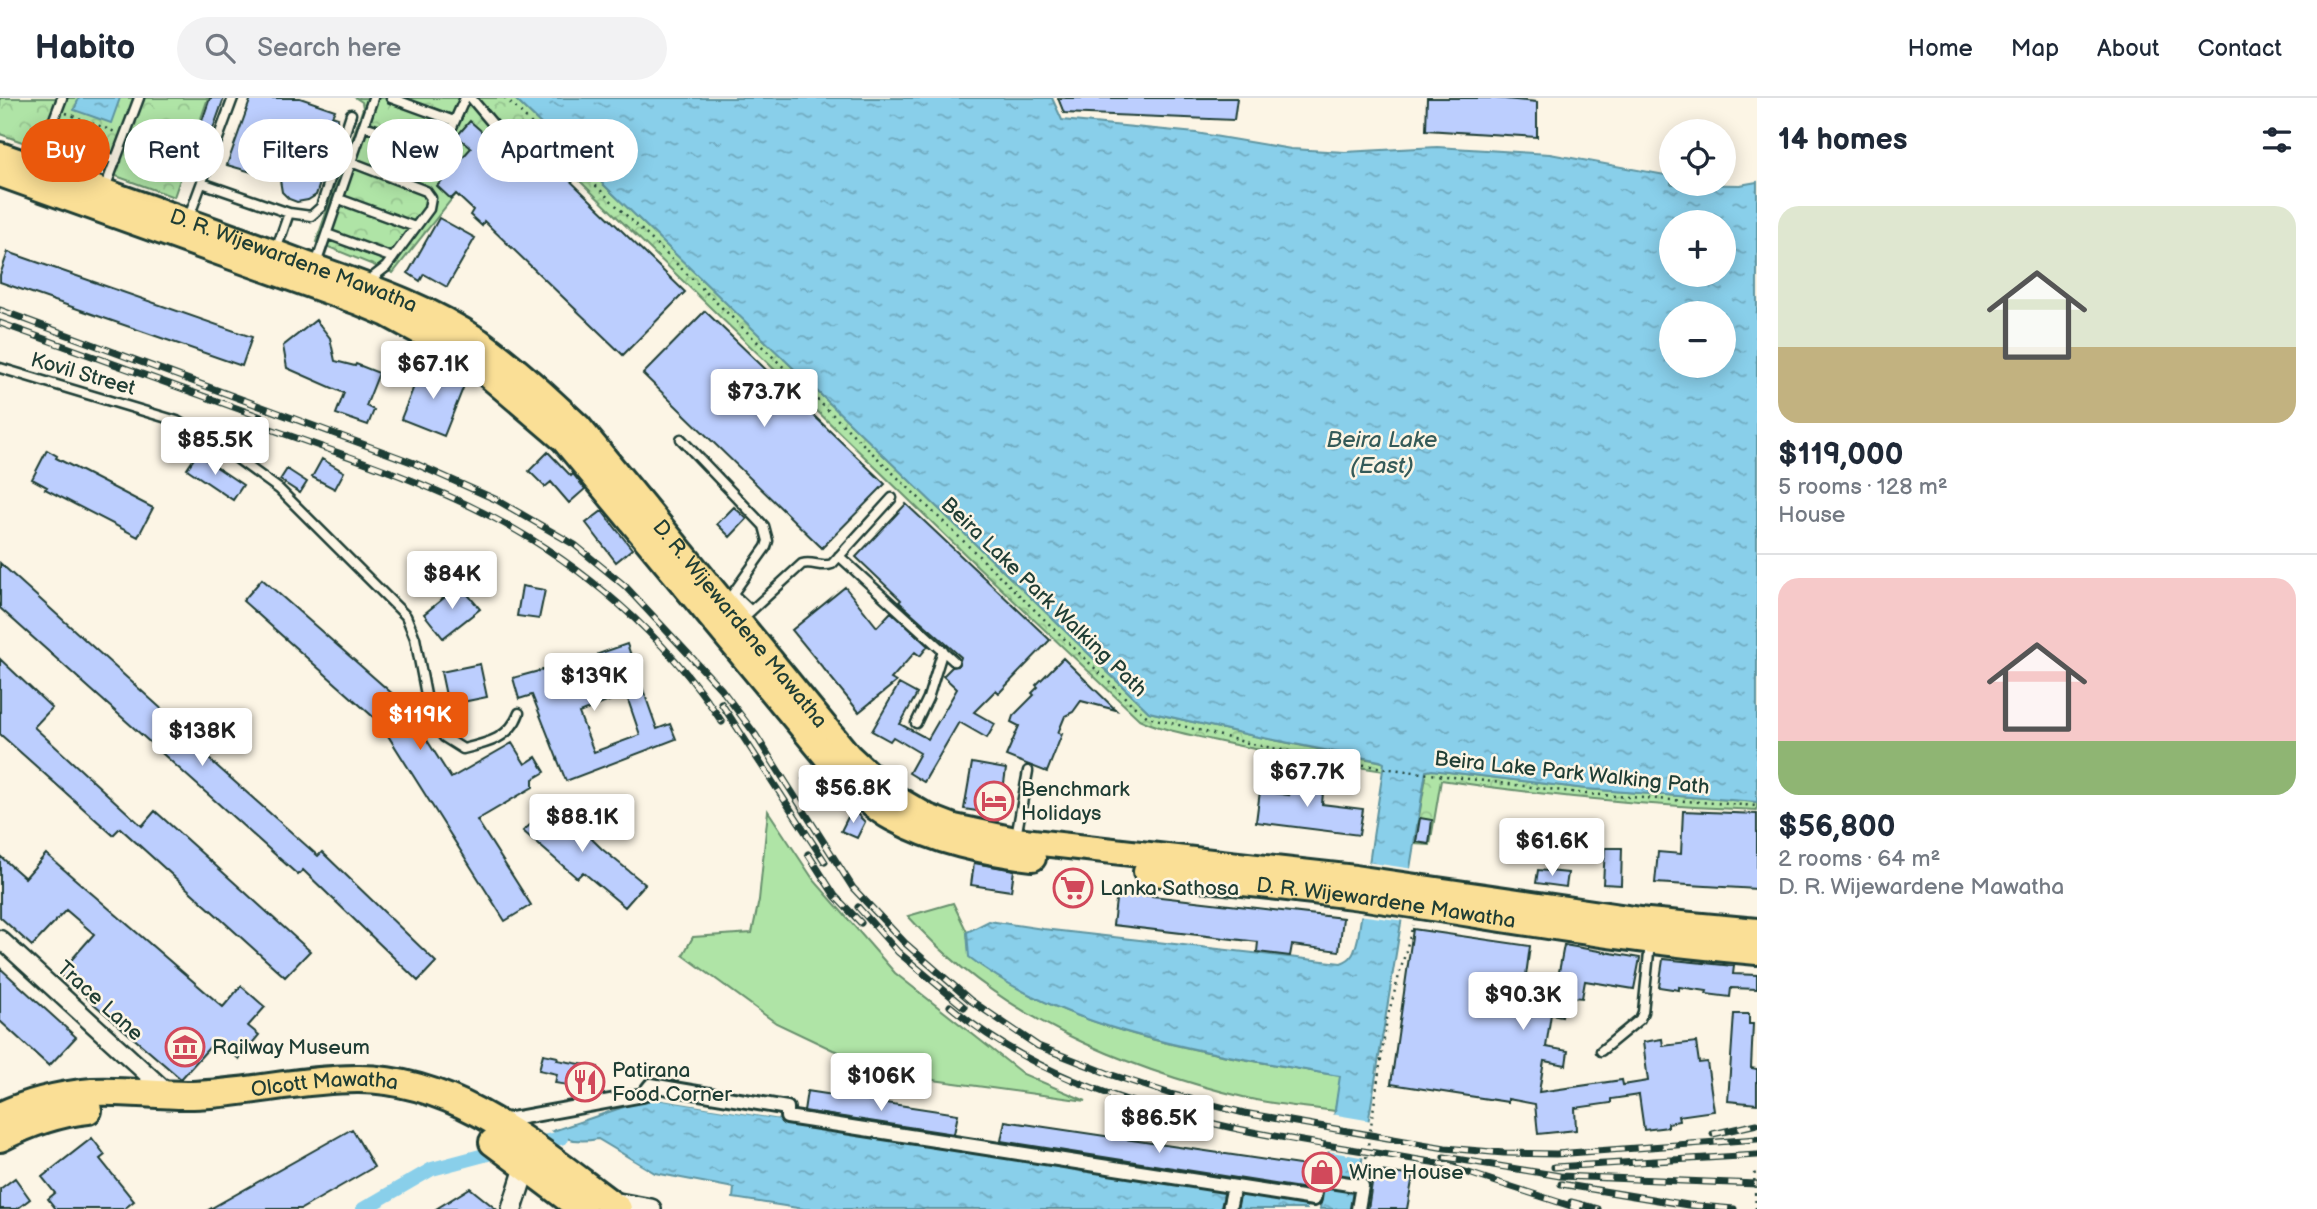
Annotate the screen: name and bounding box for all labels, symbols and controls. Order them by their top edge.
search box [177,17,667,80]
text: Habito [35,28,135,68]
icon: search [201,29,239,67]
text: Search here [257,33,401,64]
text: Home [1908,34,1973,63]
text: Map [2011,34,2059,63]
text: About [2097,34,2159,63]
text: Contact [2197,34,2282,63]
chip: Buy [21,119,110,182]
chip: Rent [124,119,224,182]
chip: Filters [238,119,353,182]
chip: New [367,119,463,182]
chip: Apartment [477,119,638,182]
map controls [1659,119,1736,378]
button: locate [1659,119,1736,196]
icon: filters [2258,121,2296,159]
text: 14 homes [1778,122,1907,158]
street label: D. R. Wijewardene Mawatha [167,203,421,318]
button: + [1659,210,1736,287]
icon: home [1974,252,2100,378]
button: − [1659,301,1736,378]
pin: $67.1K [376,342,490,401]
street label: Kovil Street [28,347,139,401]
text: $67.1K [397,350,469,378]
pin: $73.7K [707,370,821,429]
text: $73.7K [727,378,801,406]
pin: $85.5K [158,418,272,477]
text: $85.5K [177,426,253,454]
water label: Beira Lake (East) [1327,426,1437,480]
text: $119,000 [1778,437,1903,473]
text: 5 rooms · 128 m² [1778,473,1948,501]
street label: Beira Lake Park Walking Path [936,492,1152,702]
text: House [1778,501,1845,529]
street label: D. R. Wijewardene Mawatha [648,515,833,733]
pin: $84K [411,552,493,611]
text: $84K [423,560,481,588]
icon: home [1974,624,2100,750]
pin: $139K [545,654,643,713]
text: $139K [560,662,628,690]
pin: $119K [371,692,469,752]
text: $119K [388,701,452,729]
pin: $138K [153,708,251,768]
text: $138K [168,717,236,745]
street label: Beira Lake Park Walking Path [1433,746,1711,800]
pin: $67.7K [1250,750,1364,809]
text: $67.7K [1269,758,1345,786]
pin: $56.8K [796,766,910,825]
text: $56.8K [815,774,891,802]
place label: Benchmark Holidays [1021,777,1130,826]
hotel icon: Benchmark Holidays [973,780,1015,822]
pin: $88.1K [525,794,639,854]
text: $88.1K [545,803,619,831]
text: $56,800 [1778,809,1895,845]
pin: $61.6K [1495,818,1609,878]
text: $61.6K [1515,827,1589,855]
text: 2 rooms · 64 m² [1778,845,1940,873]
supermarket icon: Lanka Sathosa [1052,867,1094,909]
street label: D. R. Wijewardene Mawatha [1255,872,1517,933]
text: D. R. Wijewardene Mawatha [1778,873,2064,901]
place label: Lanka Sathosa [1100,876,1239,901]
street label: Trace Lane [52,956,148,1046]
pin: $90.3K [1466,972,1580,1032]
text: $90.3K [1484,981,1562,1009]
museum icon: Railway Museum [164,1026,206,1068]
place label: Railway Museum [212,1035,370,1060]
pin: $106K [832,1054,930,1113]
place label: Patirana Food Corner [612,1058,732,1107]
restaurant icon: Patirana Food Corner [564,1061,606,1103]
text: $106K [847,1062,915,1090]
street label: Olcott Mawatha [249,1066,400,1102]
pin: $86.5K [1102,1096,1216,1155]
text: $86.5K [1121,1104,1197,1132]
shop icon: Wine House [1301,1151,1343,1193]
place label: Wine House [1349,1160,1464,1185]

